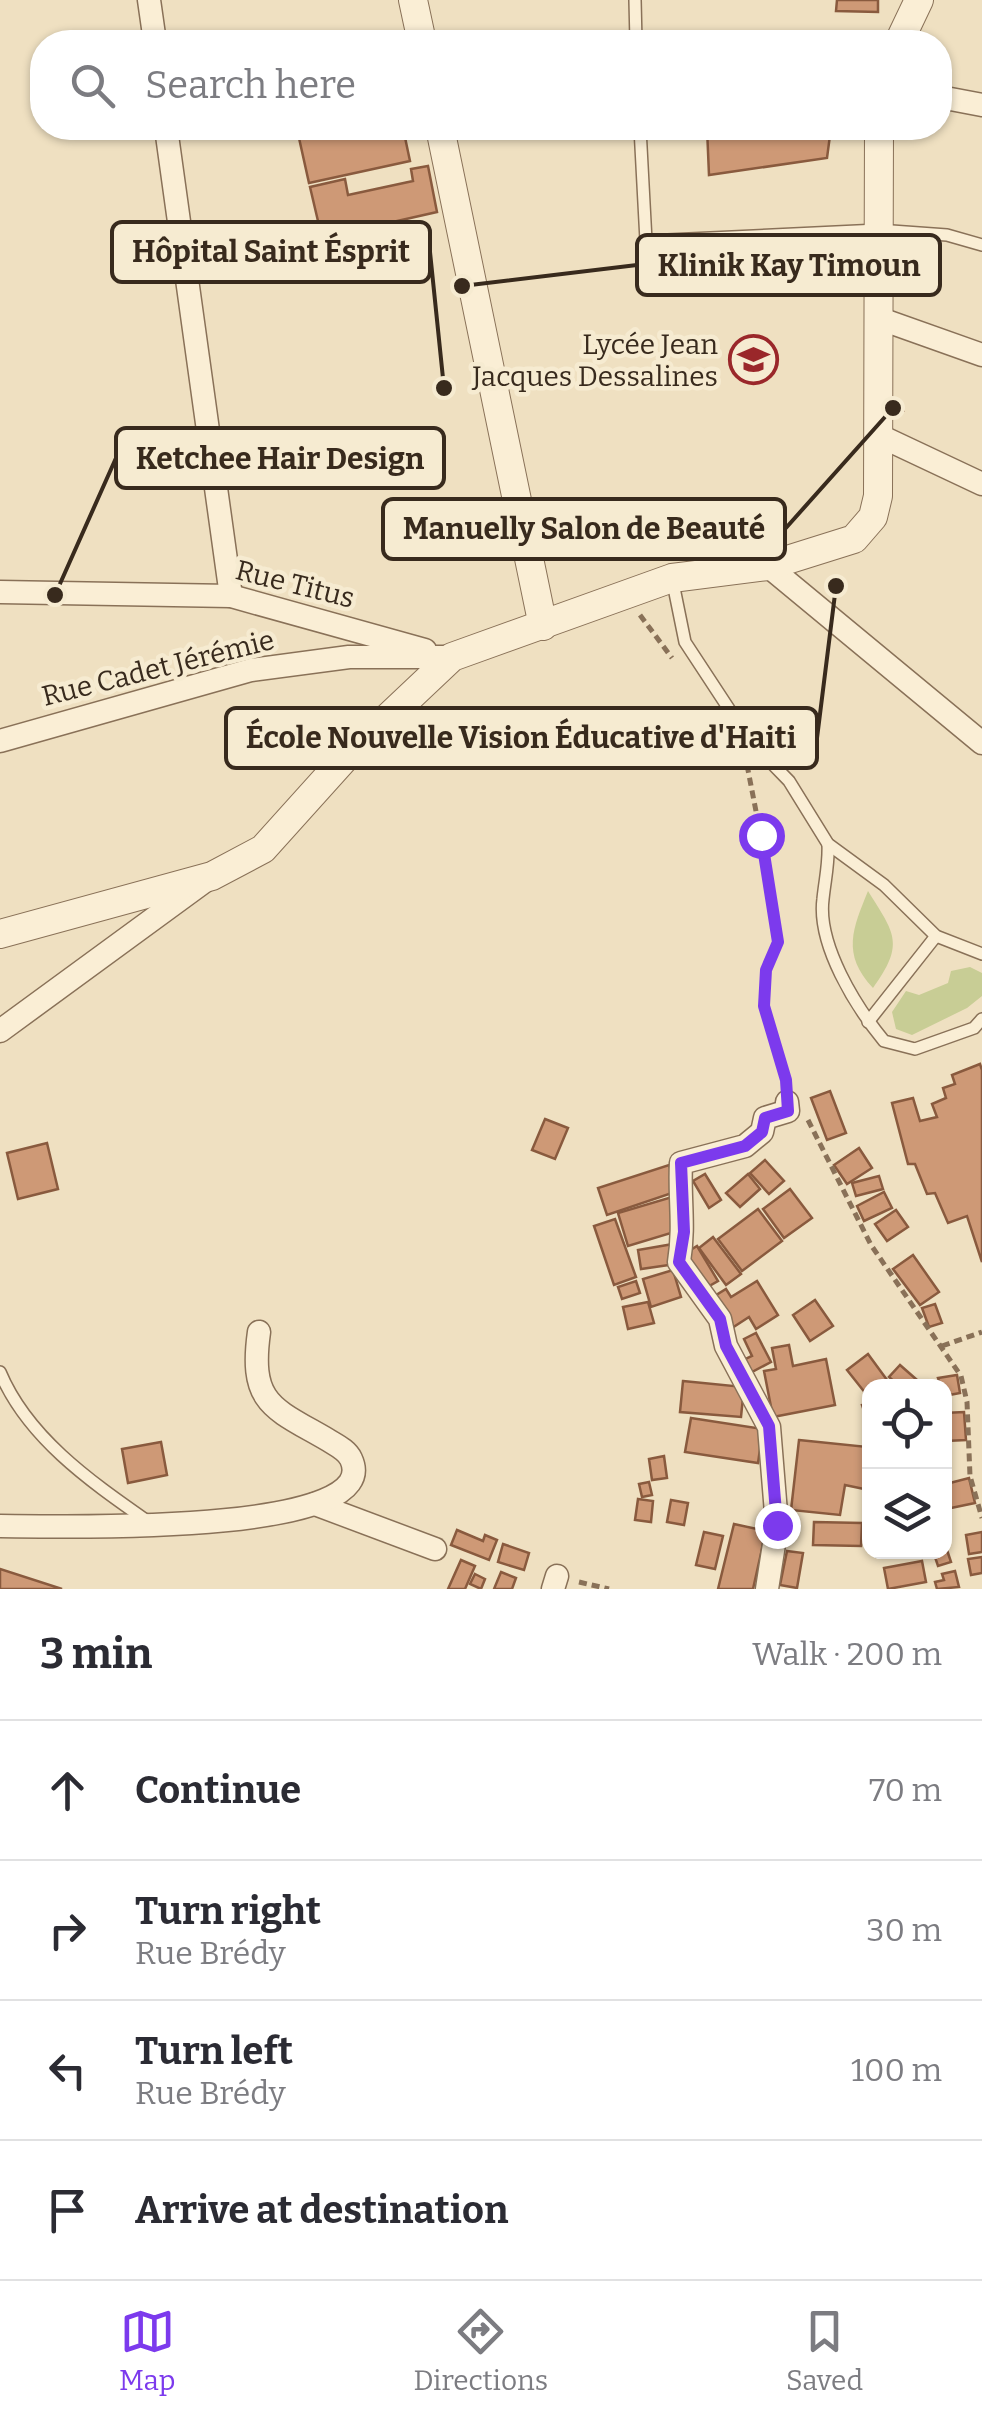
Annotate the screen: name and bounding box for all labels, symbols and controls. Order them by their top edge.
search box [30,30,952,140]
icon: search [65,58,120,113]
text: Search here [145,62,356,108]
callout: Hôpital Saint Ésprit [112,222,430,282]
text: Hôpital Saint Ésprit [132,232,410,270]
callout: Klinik Kay Timoun [637,235,940,295]
text: Klinik Kay Timoun [658,248,921,284]
place label: Lycée Jean Jacques Dessalines [471,328,718,393]
school or university icon: Lycée Jean Jacques Dessalines [727,334,779,386]
callout: Ketchee Hair Design [116,428,444,488]
text: Ketchee Hair Design [136,441,425,477]
callout: Manuelly Salon de Beauté [383,499,785,559]
text: Manuelly Salon de Beauté [403,511,765,547]
street label: Rue Titus [232,553,358,615]
street label: Rue Cadet Jérémie [38,623,278,713]
callout: École Nouvelle Vision Éducative d'Haiti [226,708,817,768]
text: École Nouvelle Vision Éducative d'Haiti [246,718,797,756]
route start [739,813,785,859]
map controls [862,1379,952,1559]
button: locate [862,1379,952,1469]
button: layers [862,1469,952,1559]
route end [755,1503,801,1549]
text: 3 min [40,1629,152,1679]
text: Walk · 200 m [752,1635,942,1673]
icon: ahead [40,1763,95,1818]
text: Continue [135,1767,301,1813]
text: 70 m [869,1771,942,1809]
text: Turn right [135,1888,321,1934]
icon: right [40,1903,95,1958]
text: 30 m [866,1911,942,1949]
text: Rue Brédy [135,1934,286,1972]
text: Turn left [135,2028,293,2074]
icon: left [40,2043,95,2098]
text: 100 m [851,2051,942,2089]
text: Rue Brédy [135,2074,286,2112]
icon: arrive [40,2183,95,2238]
text: Arrive at destination [135,2187,508,2233]
tab: Map [119,2304,175,2397]
tab: Directions [413,2304,548,2397]
tab: Saved [786,2304,863,2397]

